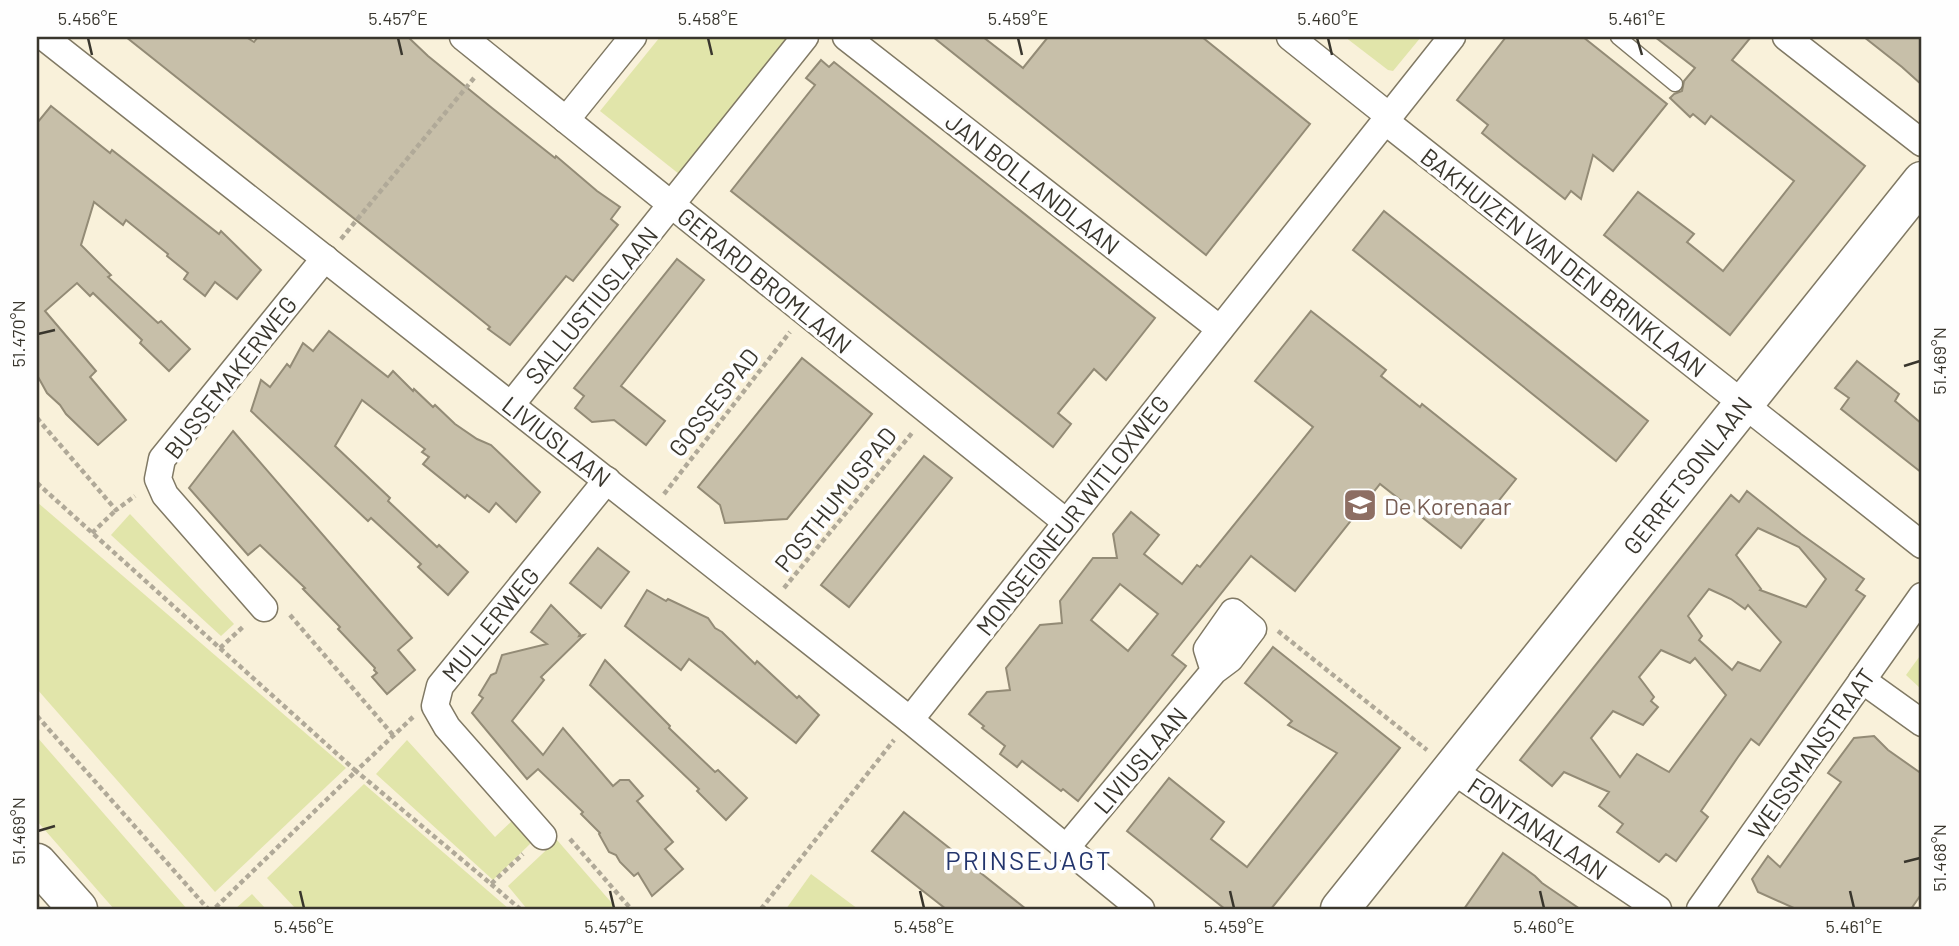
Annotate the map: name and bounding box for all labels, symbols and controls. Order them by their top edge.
text: 5.456°E [58,7,118,29]
text: 5.457°E [368,7,428,29]
text: 5.458°E [678,7,738,29]
text: 5.459°E [988,7,1048,29]
text: 5.460°E [1297,7,1359,29]
text: 5.461°E [1608,7,1666,29]
street label: JAN BOLLANDLAAN [940,106,1126,260]
street label: BAKHUIZEN VAN DEN BRINKLAAN [1415,141,1713,383]
street label: GERARD BROMLAAN [672,201,858,359]
street label: SALLUSTIUSLAAN [519,220,663,390]
street label: BUSSEMAKERWEG [157,290,303,464]
text: 51.470°N [7,300,29,368]
text: 51.469°N [1928,327,1950,395]
street label: GOSSESPAD [662,342,764,462]
street label: MONSEIGNEUR WITLOXWEG [969,389,1175,641]
street label: LIVIUSLAAN [497,390,617,492]
street label: GERRETSONLAAN [1616,390,1758,560]
street label: POSTHUMUSPAD [768,421,902,577]
school or university icon: De Korenaar [1341,486,1379,524]
place label: De Korenaar [1384,491,1512,520]
street label: MULLERWEG [435,561,545,687]
street label: WEISSMANSTRAAT [1741,662,1881,844]
street label: LIVIUSLAAN [1087,701,1193,819]
street label: FONTANALAAN [1463,771,1613,885]
text: 51.469°N [7,797,29,865]
text: 51.468°N [1928,824,1950,892]
district label: PRINSEJAGT [945,844,1113,875]
text: 5.456°E [274,915,334,937]
text: 5.457°E [584,915,644,937]
text: 5.458°E [894,915,954,937]
text: 5.459°E [1204,915,1264,937]
text: 5.460°E [1513,915,1575,937]
text: 5.461°E [1825,915,1883,937]

